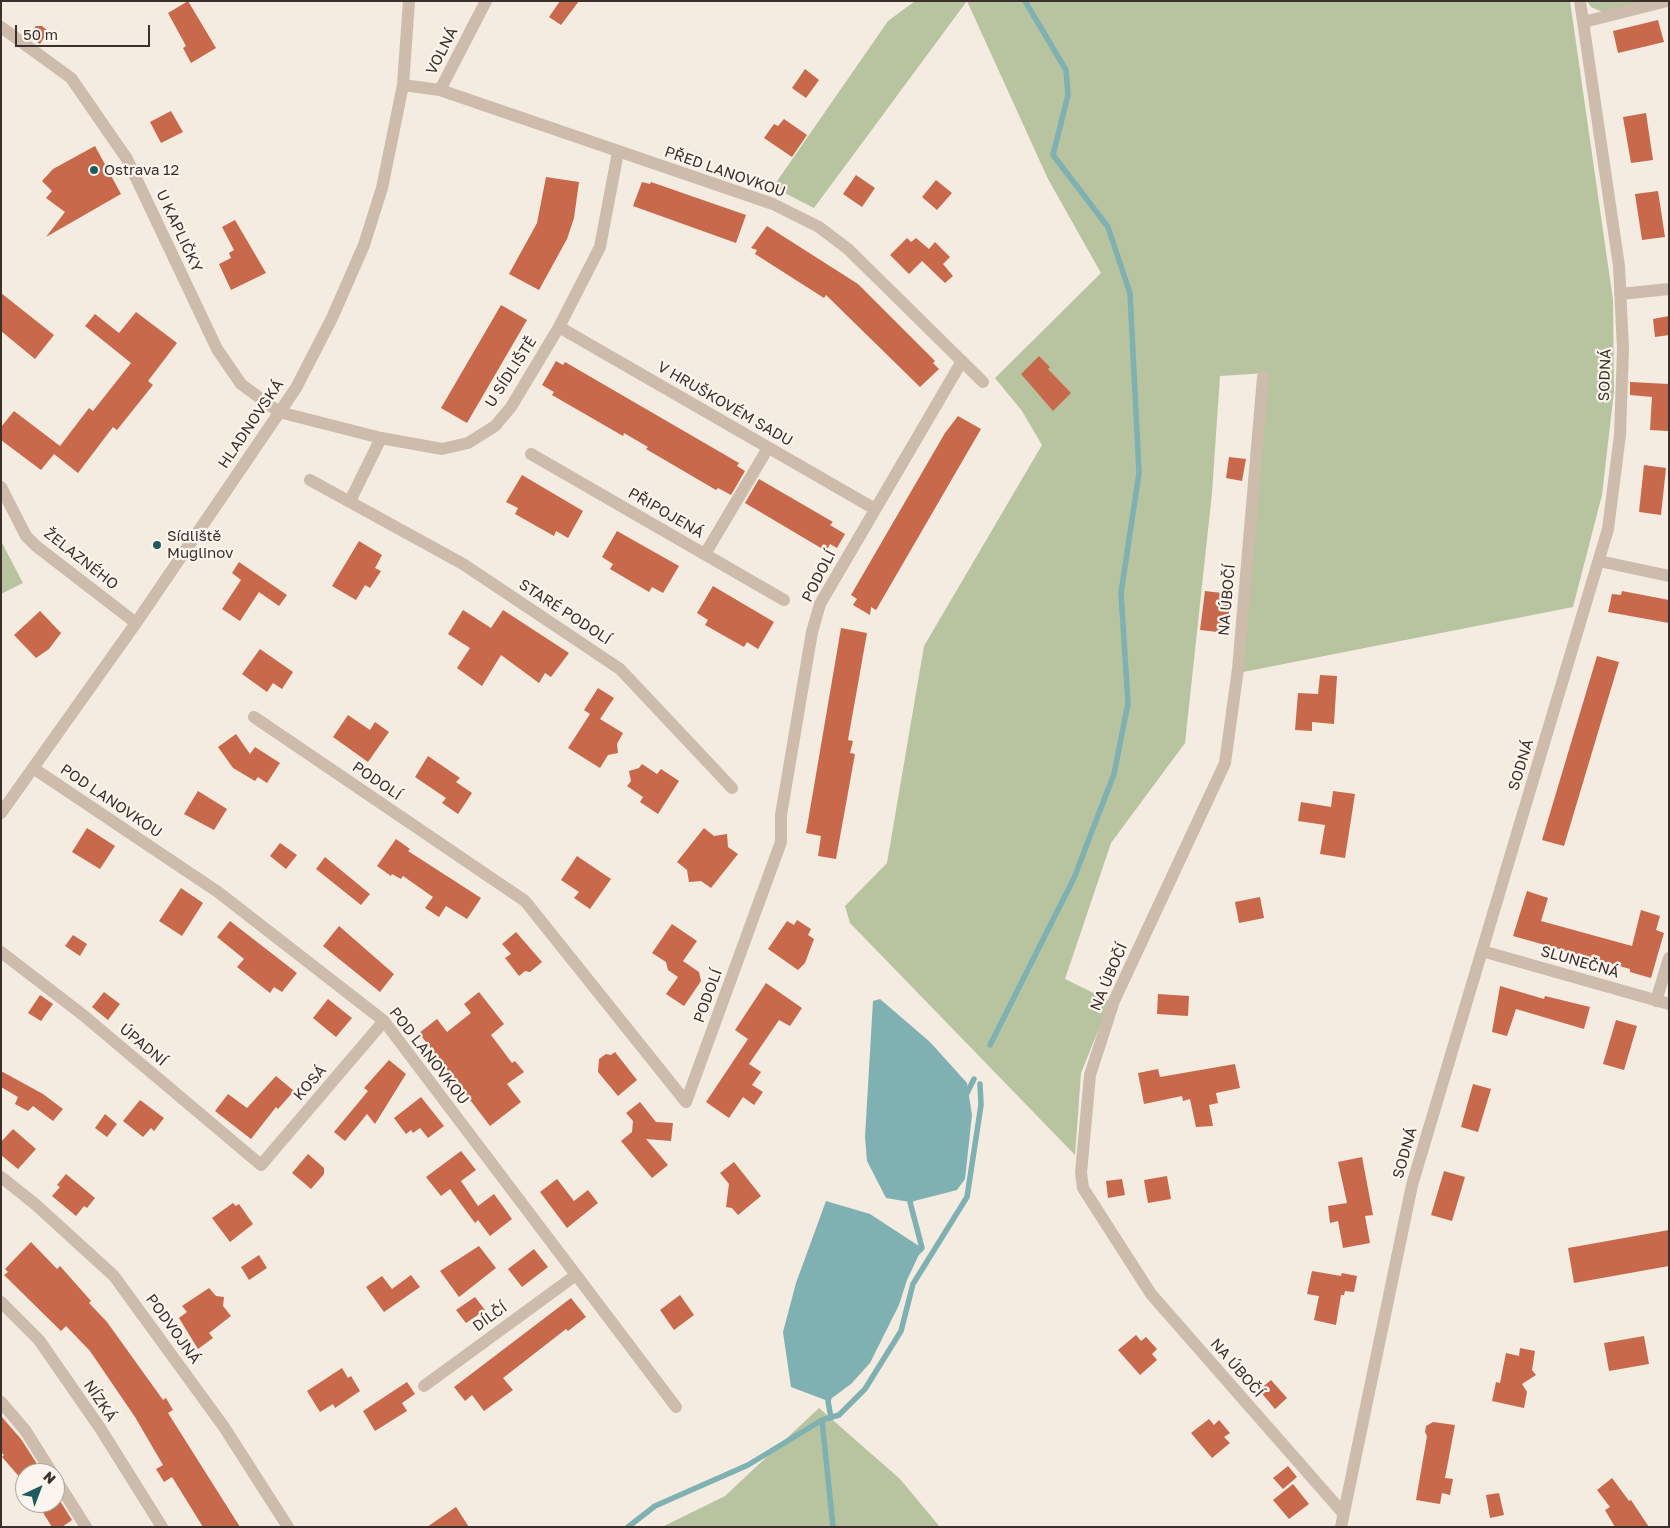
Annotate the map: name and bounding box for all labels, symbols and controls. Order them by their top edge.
scale bar [18,15,152,47]
street label: VOLNÁ [422,24,462,78]
text: 50 m [23,25,58,43]
street label: PŘED LANOVKOU [662,143,788,201]
place label: Ostrava 12 [104,161,179,179]
marker: Ostrava 12 [88,164,100,176]
street label: U KAPLIČKY [152,187,206,275]
street label: U SÍDLIŠTĚ [481,333,541,411]
street label: SODNÁ [1595,348,1615,402]
street label: V HRUŠKOVÉM SADU [654,358,796,450]
street label: HLADNOVSKÁ [215,376,287,472]
street label: PŘIPOJENÁ [625,484,707,542]
street label: ŽELAZNÉHO [40,524,122,594]
place label: Sídliště Muglinov [167,527,233,562]
marker: Sídliště Muglinov [151,539,163,551]
street label: PODOLÍ [798,547,840,605]
street label: NA ÚBOČÍ [1215,563,1239,637]
street label: STARÉ PODOLÍ [515,575,615,649]
street label: SODNÁ [1505,737,1537,793]
street label: PODOLÍ [349,758,405,804]
street label: POD LANOVKOU [57,760,165,842]
street label: NA ÚBOČÍ [1087,940,1131,1014]
street label: SLUNEČNÁ [1539,942,1621,982]
street label: PODOLÍ [690,967,726,1025]
street label: POD LANOVKOU [385,1004,473,1108]
street label: ÚPADNÍ [116,1020,170,1070]
street label: KOSÁ [290,1062,330,1104]
street label: SODNÁ [1389,1125,1421,1181]
street label: PODVOJNÁ [142,1291,204,1367]
street label: DÍLČÍ [469,1299,511,1335]
street label: NA ÚBOČÍ [1207,1335,1267,1401]
street label: NÍZKÁ [80,1377,120,1425]
north arrow [15,1463,65,1513]
text: N [40,1468,60,1487]

